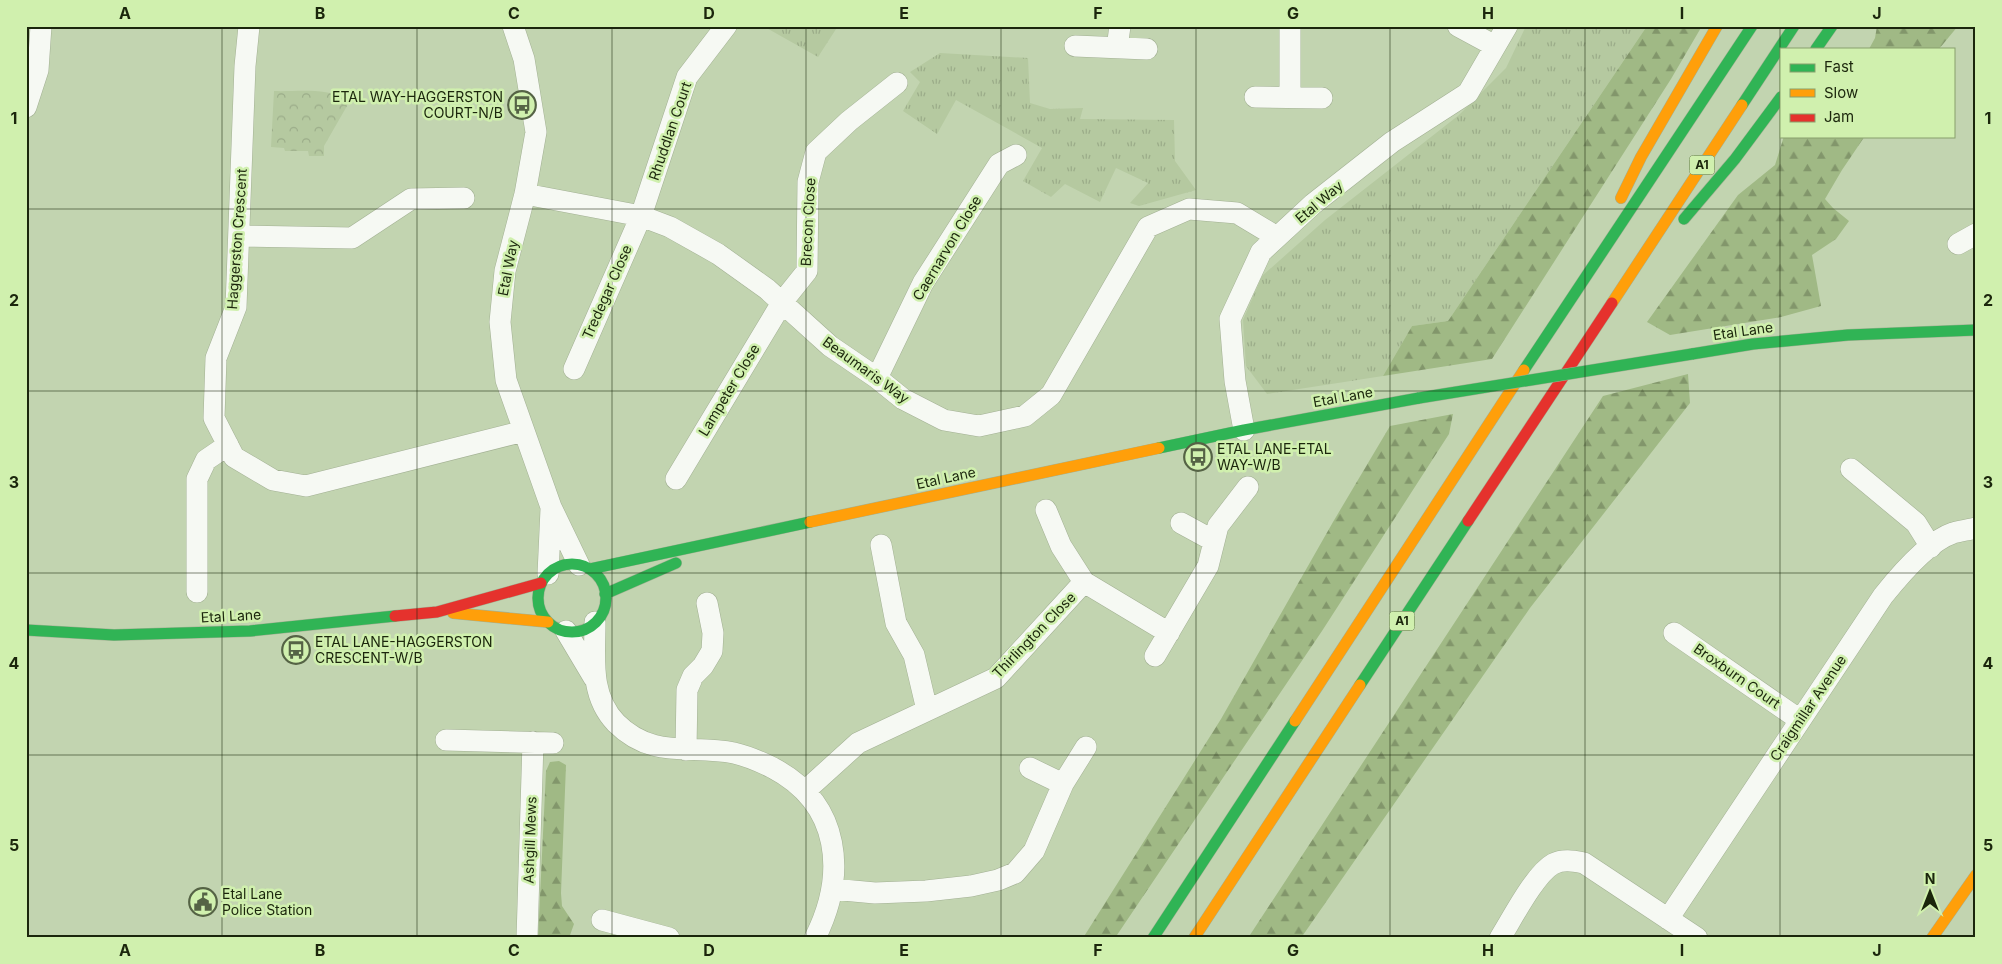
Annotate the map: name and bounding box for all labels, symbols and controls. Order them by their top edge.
text: A [119,3,131,23]
text: B [315,3,325,23]
text: C [508,3,520,23]
text: D [703,3,715,23]
text: E [899,3,909,23]
text: F [1093,3,1103,23]
text: G [1287,3,1299,23]
text: H [1482,3,1494,23]
text: I [1680,3,1684,23]
text: J [1872,3,1882,23]
legend [1780,48,1954,138]
text: Fast [1824,57,1854,76]
street label: Rhuddlan Court [645,79,694,182]
text: Slow [1824,83,1858,102]
place label: ETAL WAY-HAGGERSTON COURT-N/B [332,88,503,121]
bus stop icon: ETAL WAY-HAGGERSTON COURT-N/B [507,90,537,120]
text: Jam [1824,107,1854,126]
text: 1 [11,108,17,128]
text: 1 [1985,108,1991,128]
road number: A1 [1690,156,1714,174]
street label: Haggerston Crescent [223,168,250,310]
street label: Brecon Close [797,177,818,267]
street label: Etal Way [1291,177,1346,226]
street label: Caernarvon Close [909,192,985,303]
street label: Etal Way [494,238,521,297]
street label: Tredegar Close [578,242,635,342]
text: 2 [9,290,19,310]
text: 2 [1983,290,1993,310]
street label: Etal Lane [1712,318,1774,343]
street label: Beaumaris Way [820,333,913,407]
street label: Lampeter Close [694,341,763,439]
street label: Etal Lane [1312,383,1374,410]
place label: ETAL LANE-ETAL WAY-W/B [1217,440,1332,473]
bus stop icon: ETAL LANE-ETAL WAY-W/B [1183,442,1213,472]
street label: Etal Lane [915,463,977,492]
text: 3 [9,472,19,492]
text: 3 [1983,472,1993,492]
street label: Thirlington Close [988,588,1079,681]
street label: Etal Lane [200,605,262,626]
road number: A1 [1390,612,1414,630]
place label: ETAL LANE-HAGGERSTON CRESCENT-W/B [315,633,493,666]
bus stop icon: ETAL LANE-HAGGERSTON CRESCENT-W/B [281,635,311,665]
street label: Broxburn Court [1691,640,1784,712]
street label: Craigmillar Avenue [1766,652,1849,764]
text: 4 [9,653,20,673]
text: 4 [1983,653,1994,673]
street label: Ashgill Mews [519,796,540,884]
text: 5 [9,835,19,855]
text: 5 [1983,835,1993,855]
north arrow [1904,866,1954,916]
text: N [1925,870,1935,887]
place label: Etal Lane Police Station [222,885,312,918]
public building icon: Etal Lane Police Station [188,887,218,917]
text: A [119,940,131,960]
text: B [315,940,325,960]
text: C [508,940,520,960]
text: D [703,940,715,960]
text: E [899,940,909,960]
text: F [1093,940,1103,960]
text: G [1287,940,1299,960]
text: H [1482,940,1494,960]
text: I [1680,940,1684,960]
text: J [1872,940,1882,960]

